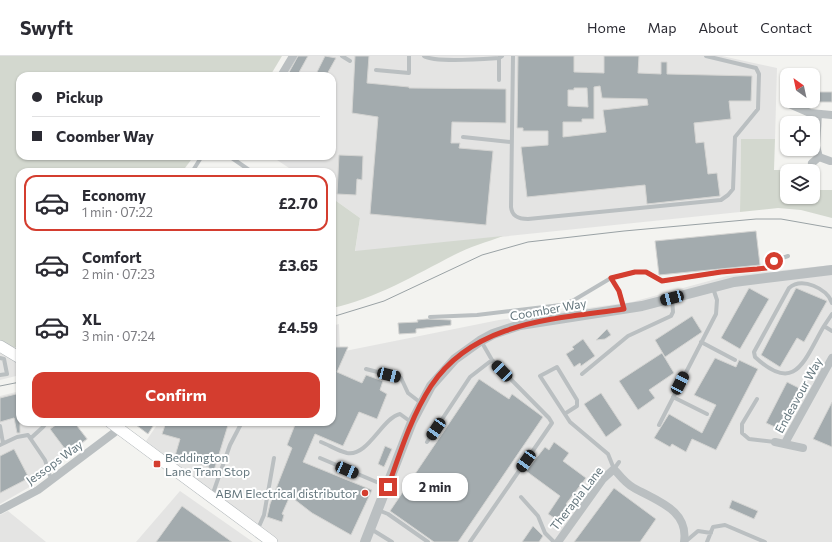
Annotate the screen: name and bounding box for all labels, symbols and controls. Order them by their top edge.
text: Swyft [20,16,73,39]
text: Home [587,19,626,36]
text: Map [648,19,676,36]
text: About [698,19,738,36]
text: Contact [760,19,812,36]
north arrow [780,68,820,108]
map controls [780,68,820,204]
text: Pickup [56,88,103,106]
button: locate [780,116,820,156]
text: Coomber Way [56,127,154,145]
button: layers [780,164,820,204]
icon: car [34,185,70,221]
text: Economy [82,186,146,204]
text: £2.70 [278,194,318,212]
text: 1 min · 07:22 [82,204,153,220]
icon: car [34,247,70,283]
text: Comfort [82,248,142,266]
route start [765,252,783,270]
text: £3.65 [279,256,318,274]
text: 2 min · 07:23 [82,266,155,282]
car [659,289,685,307]
street label: Coomber Way [509,295,587,323]
icon: car [34,309,70,345]
text: XL [82,310,101,328]
text: £4.59 [278,318,318,336]
text: 3 min · 07:24 [82,328,155,344]
street label: Endeavour Way [771,355,825,435]
car [489,358,515,384]
car [376,366,402,384]
car [669,370,691,396]
button: Confirm [32,372,320,418]
car [424,416,448,442]
street label: Jessops Way [23,437,86,488]
car [514,448,538,474]
place label: Beddington Lane Tram Stop [165,450,250,478]
marker: Beddington Lane Tram Stop [152,459,162,469]
car [334,460,360,480]
street label: Therapia Lane [547,463,605,533]
callout: 2 min [402,473,468,501]
route end [379,478,397,496]
text: 2 min [419,479,451,495]
place label: ABM Electrical distributor [216,486,357,500]
marker: ABM Electrical distributor [360,488,370,498]

